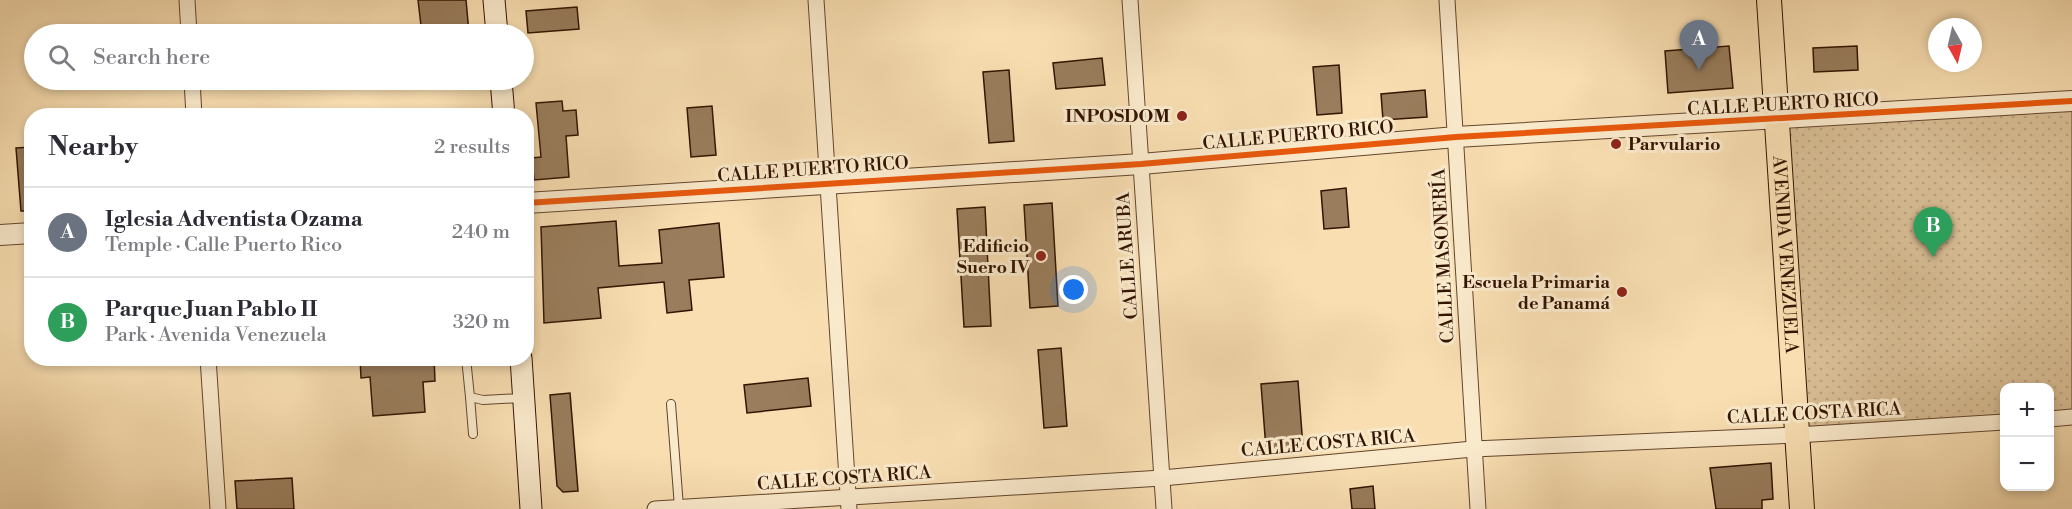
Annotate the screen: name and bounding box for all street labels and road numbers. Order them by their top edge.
street label: CALLE PUERTO RICO [1687,88,1879,121]
street label: CALLE PUERTO RICO [1202,116,1395,155]
street label: CALLE PUERTO RICO [717,151,909,188]
street label: AVENIDA VENEZUELA [1767,154,1803,355]
street label: CALLE MASONERÍA [1427,167,1460,344]
street label: CALLE ARUBA [1112,191,1143,320]
street label: CALLE COSTA RICA [1726,397,1902,430]
street label: CALLE COSTA RICA [1240,424,1417,463]
street label: CALLE COSTA RICA [756,461,933,496]

